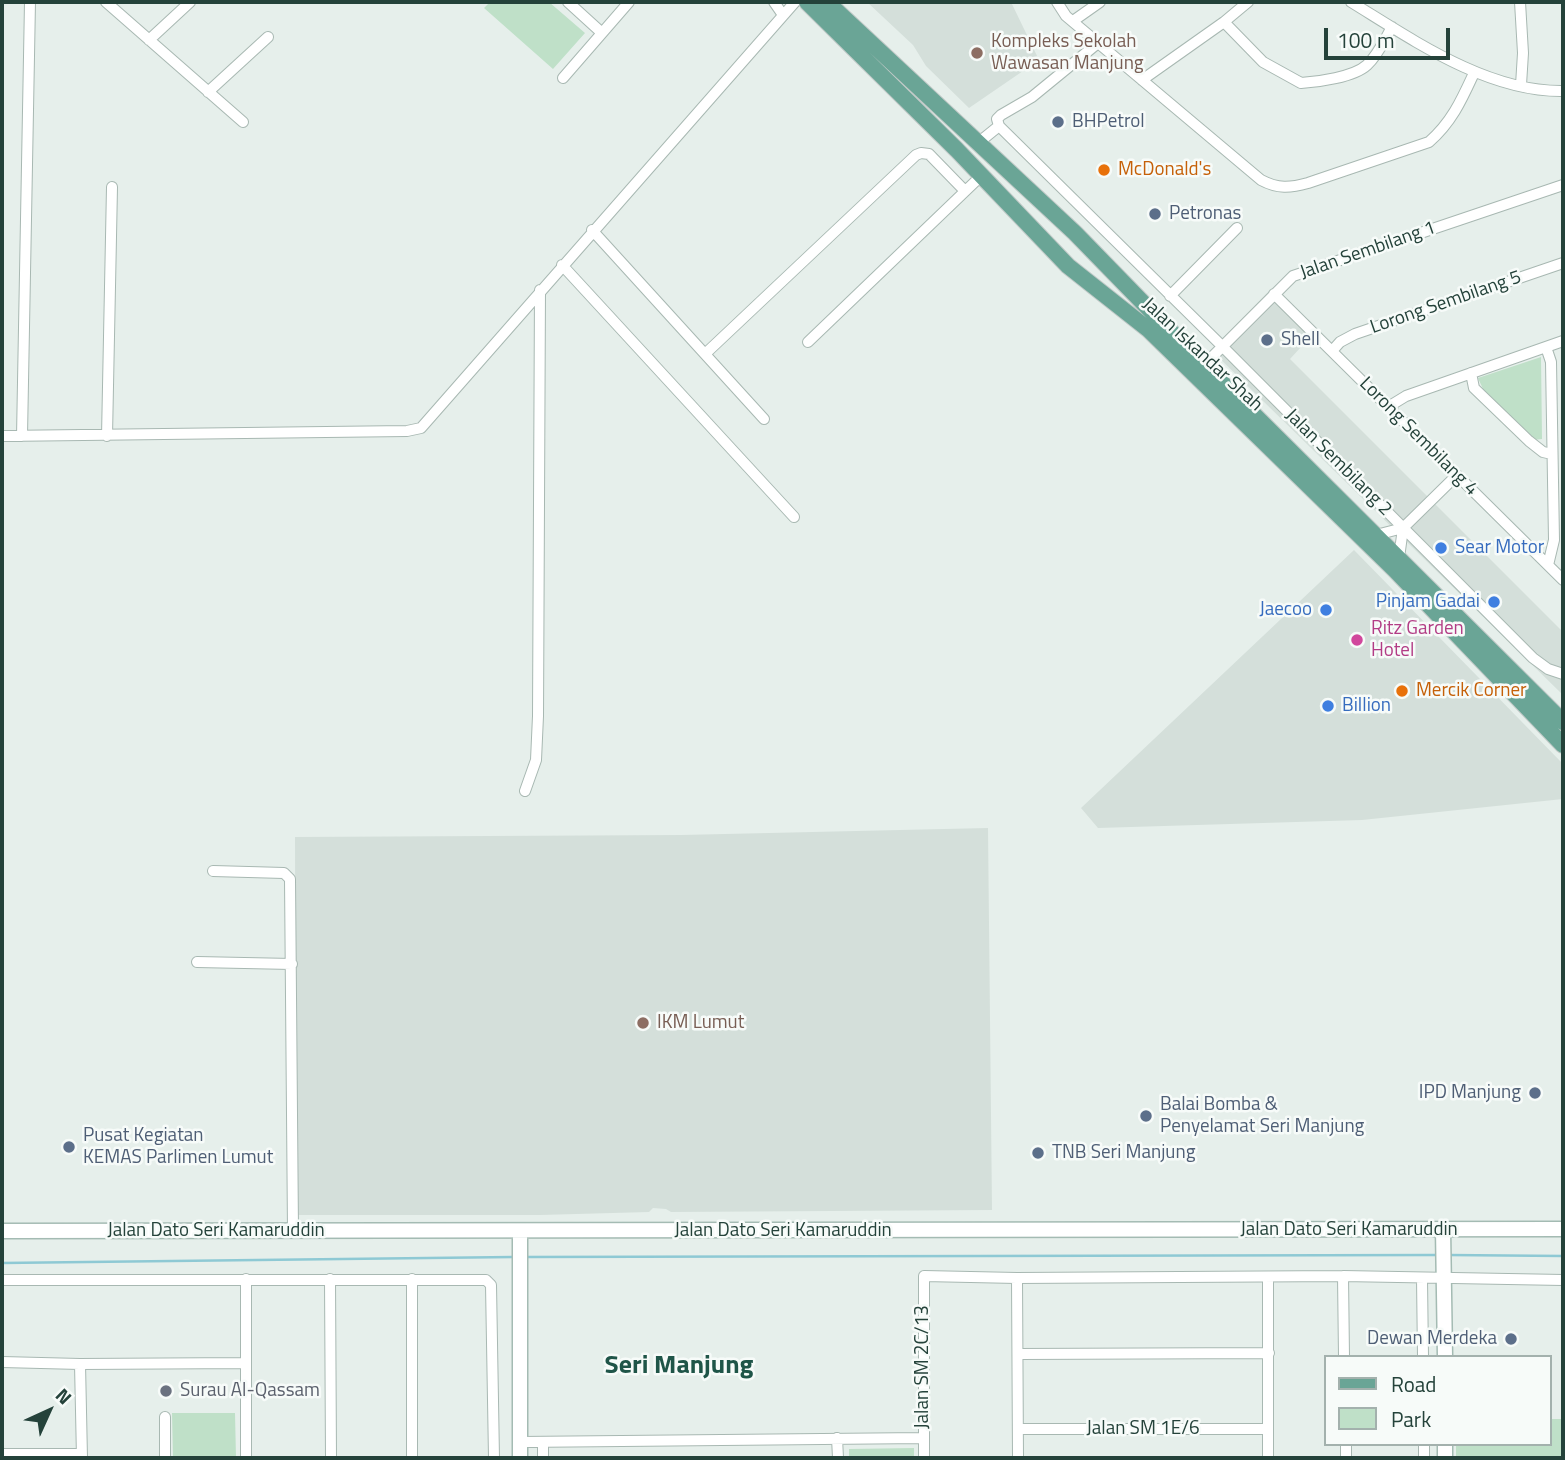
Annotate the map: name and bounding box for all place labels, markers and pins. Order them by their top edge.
place label: Kompleks Sekolah Wawasan Manjung [991,31,1144,75]
marker: Kompleks Sekolah Wawasan Manjung [969,45,985,61]
place label: BHPetrol [1072,111,1145,133]
marker: BHPetrol [1050,114,1066,130]
place label: McDonald's [1118,159,1211,181]
marker: McDonald's [1096,162,1112,178]
place label: Petronas [1169,203,1241,225]
marker: Petronas [1147,206,1163,222]
place label: Shell [1281,329,1320,351]
marker: Shell [1259,332,1275,348]
place label: Sear Motor [1455,537,1544,559]
marker: Sear Motor [1433,540,1449,556]
place label: Pinjam Gadai [1376,591,1480,613]
marker: Pinjam Gadai [1486,594,1502,610]
place label: Jaecoo [1259,599,1312,621]
marker: Jaecoo [1318,602,1334,618]
place label: Ritz Garden Hotel [1371,618,1464,662]
marker: Ritz Garden Hotel [1349,632,1365,648]
place label: Mercik Corner [1416,680,1527,702]
marker: Mercik Corner [1394,683,1410,699]
place label: Billion [1342,695,1391,717]
marker: Billion [1320,698,1336,714]
place label: IKM Lumut [657,1012,744,1034]
marker: IKM Lumut [635,1015,651,1031]
place label: IPD Manjung [1419,1082,1521,1104]
marker: IPD Manjung [1527,1085,1543,1101]
place label: Balai Bomba & Penyelamat Seri Manjung [1160,1094,1364,1138]
marker: Balai Bomba & Penyelamat Seri Manjung [1138,1108,1154,1124]
place label: Pusat Kegiatan KEMAS Parlimen Lumut [83,1125,273,1169]
marker: Pusat Kegiatan KEMAS Parlimen Lumut [61,1139,77,1155]
place label: TNB Seri Manjung [1052,1142,1195,1164]
marker: TNB Seri Manjung [1030,1145,1046,1161]
place label: Dewan Merdeka [1367,1328,1497,1350]
marker: Dewan Merdeka [1503,1331,1519,1347]
place label: Surau Al-Qassam [180,1380,320,1402]
marker: Surau Al-Qassam [158,1383,174,1399]

